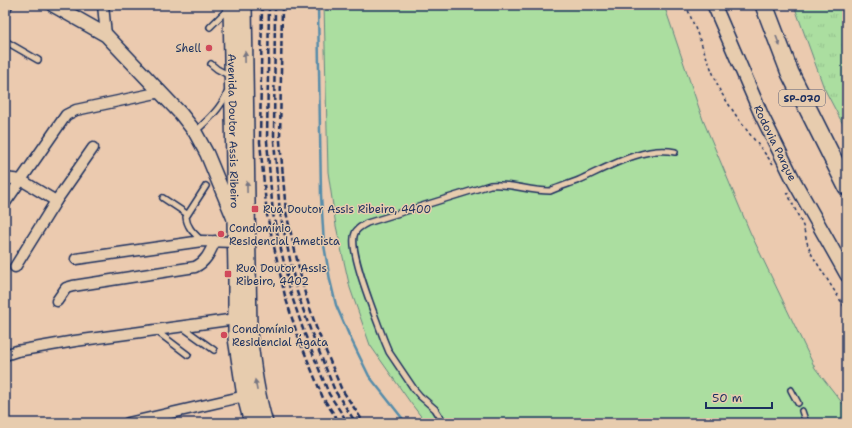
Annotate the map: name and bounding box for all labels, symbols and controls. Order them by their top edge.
one-way arrow [776,36,782,48]
place label: Shell [175,41,202,56]
marker: Shell [204,43,214,53]
one-way arrow [242,50,248,63]
street label: Avenida Doutor Assis Ribeiro [224,53,242,209]
road number: SP-070 [779,90,825,106]
street label: Rodovia Parque [751,103,800,183]
one-way arrow [244,180,250,193]
place label: Rua Doutor Assis Ribeiro, 4400 [263,202,431,217]
marker: Rua Doutor Assis Ribeiro, 4400 [250,204,260,214]
place label: Condomínio Residencial Ametista [229,221,340,249]
marker: Condomínio Residencial Ametista [216,229,226,239]
place label: Rua Doutor Assis Ribeiro, 4402 [236,261,327,289]
marker: Rua Doutor Assis Ribeiro, 4402 [223,269,233,279]
place label: Condomínio Residencial Ágata [232,322,328,350]
marker: Condomínio Residencial Ágata [219,330,229,340]
one-way arrow [253,379,259,391]
scale bar [706,384,772,410]
text: 50 m [712,390,742,406]

